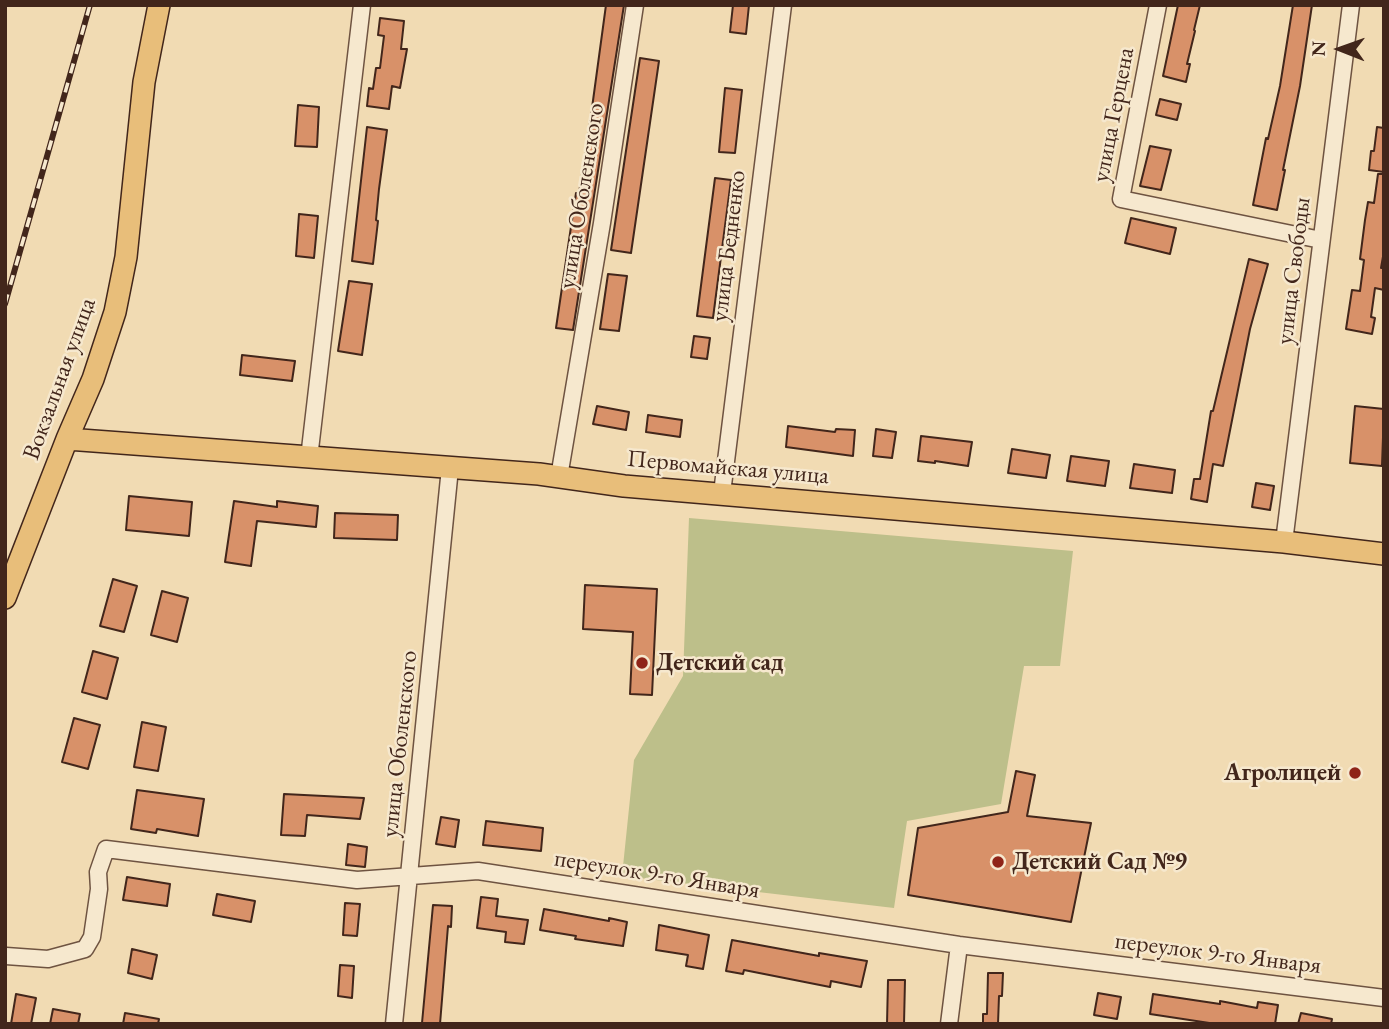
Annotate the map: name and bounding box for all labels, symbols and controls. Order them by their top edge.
north arrow [1305,14,1375,84]
text: N [1306,41,1331,57]
street label: улица Герцена [1087,45,1141,185]
street label: улица Оболенского [553,101,611,291]
street label: улица Бедненко [705,169,753,323]
street label: улица Свободы [1271,196,1317,346]
street label: Вокзальная улица [17,294,103,464]
street label: Первомайская улица [626,445,830,491]
street label: улица Оболенского [376,649,424,839]
place label: Детский сад [656,649,784,677]
marker: Детский сад [634,655,650,671]
place label: Агролицей [1224,759,1341,787]
marker: Агролицей [1347,765,1363,781]
street label: переулок 9-го Января [552,845,762,905]
place label: Детский Сад №9 [1012,848,1187,876]
marker: Детский Сад №9 [990,854,1006,870]
street label: переулок 9-го Января [1113,927,1323,981]

